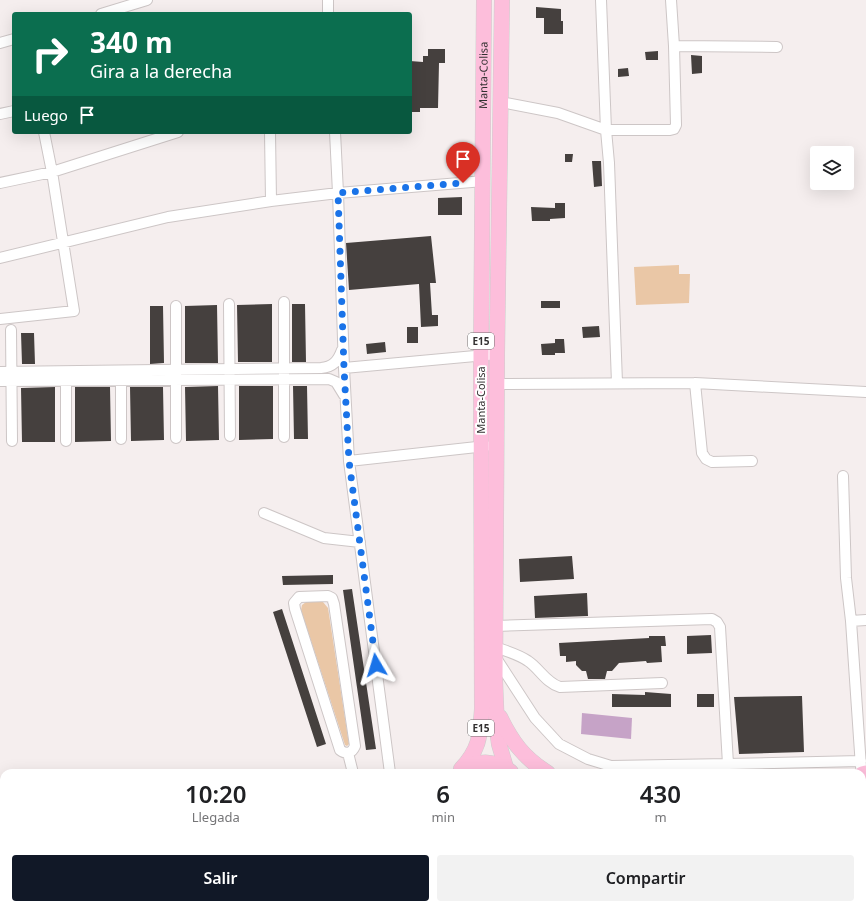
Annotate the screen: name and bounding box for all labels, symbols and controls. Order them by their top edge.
text: 340 m [90,23,173,61]
icon: right [24,28,76,80]
street label: Manta-Colisa [475,42,491,109]
text: Gira a la derecha [90,59,232,83]
icon: arrive [76,104,98,126]
text: Luego [24,105,68,125]
pin [446,142,480,183]
map controls [810,146,854,190]
button: layers [810,146,854,190]
icon: arrive [452,148,474,170]
road number: E15 [468,333,494,349]
street label: Manta-Colisa [473,366,488,434]
position arrow [355,644,397,686]
road number: E15 [468,720,494,736]
text: 10:20 [185,777,246,810]
text: 6 [436,777,450,810]
text: 430 [640,777,681,810]
text: Llegada [192,808,240,826]
text: min [431,808,455,826]
text: m [654,808,667,826]
button: Salir [12,855,429,901]
button: Compartir [437,855,854,901]

